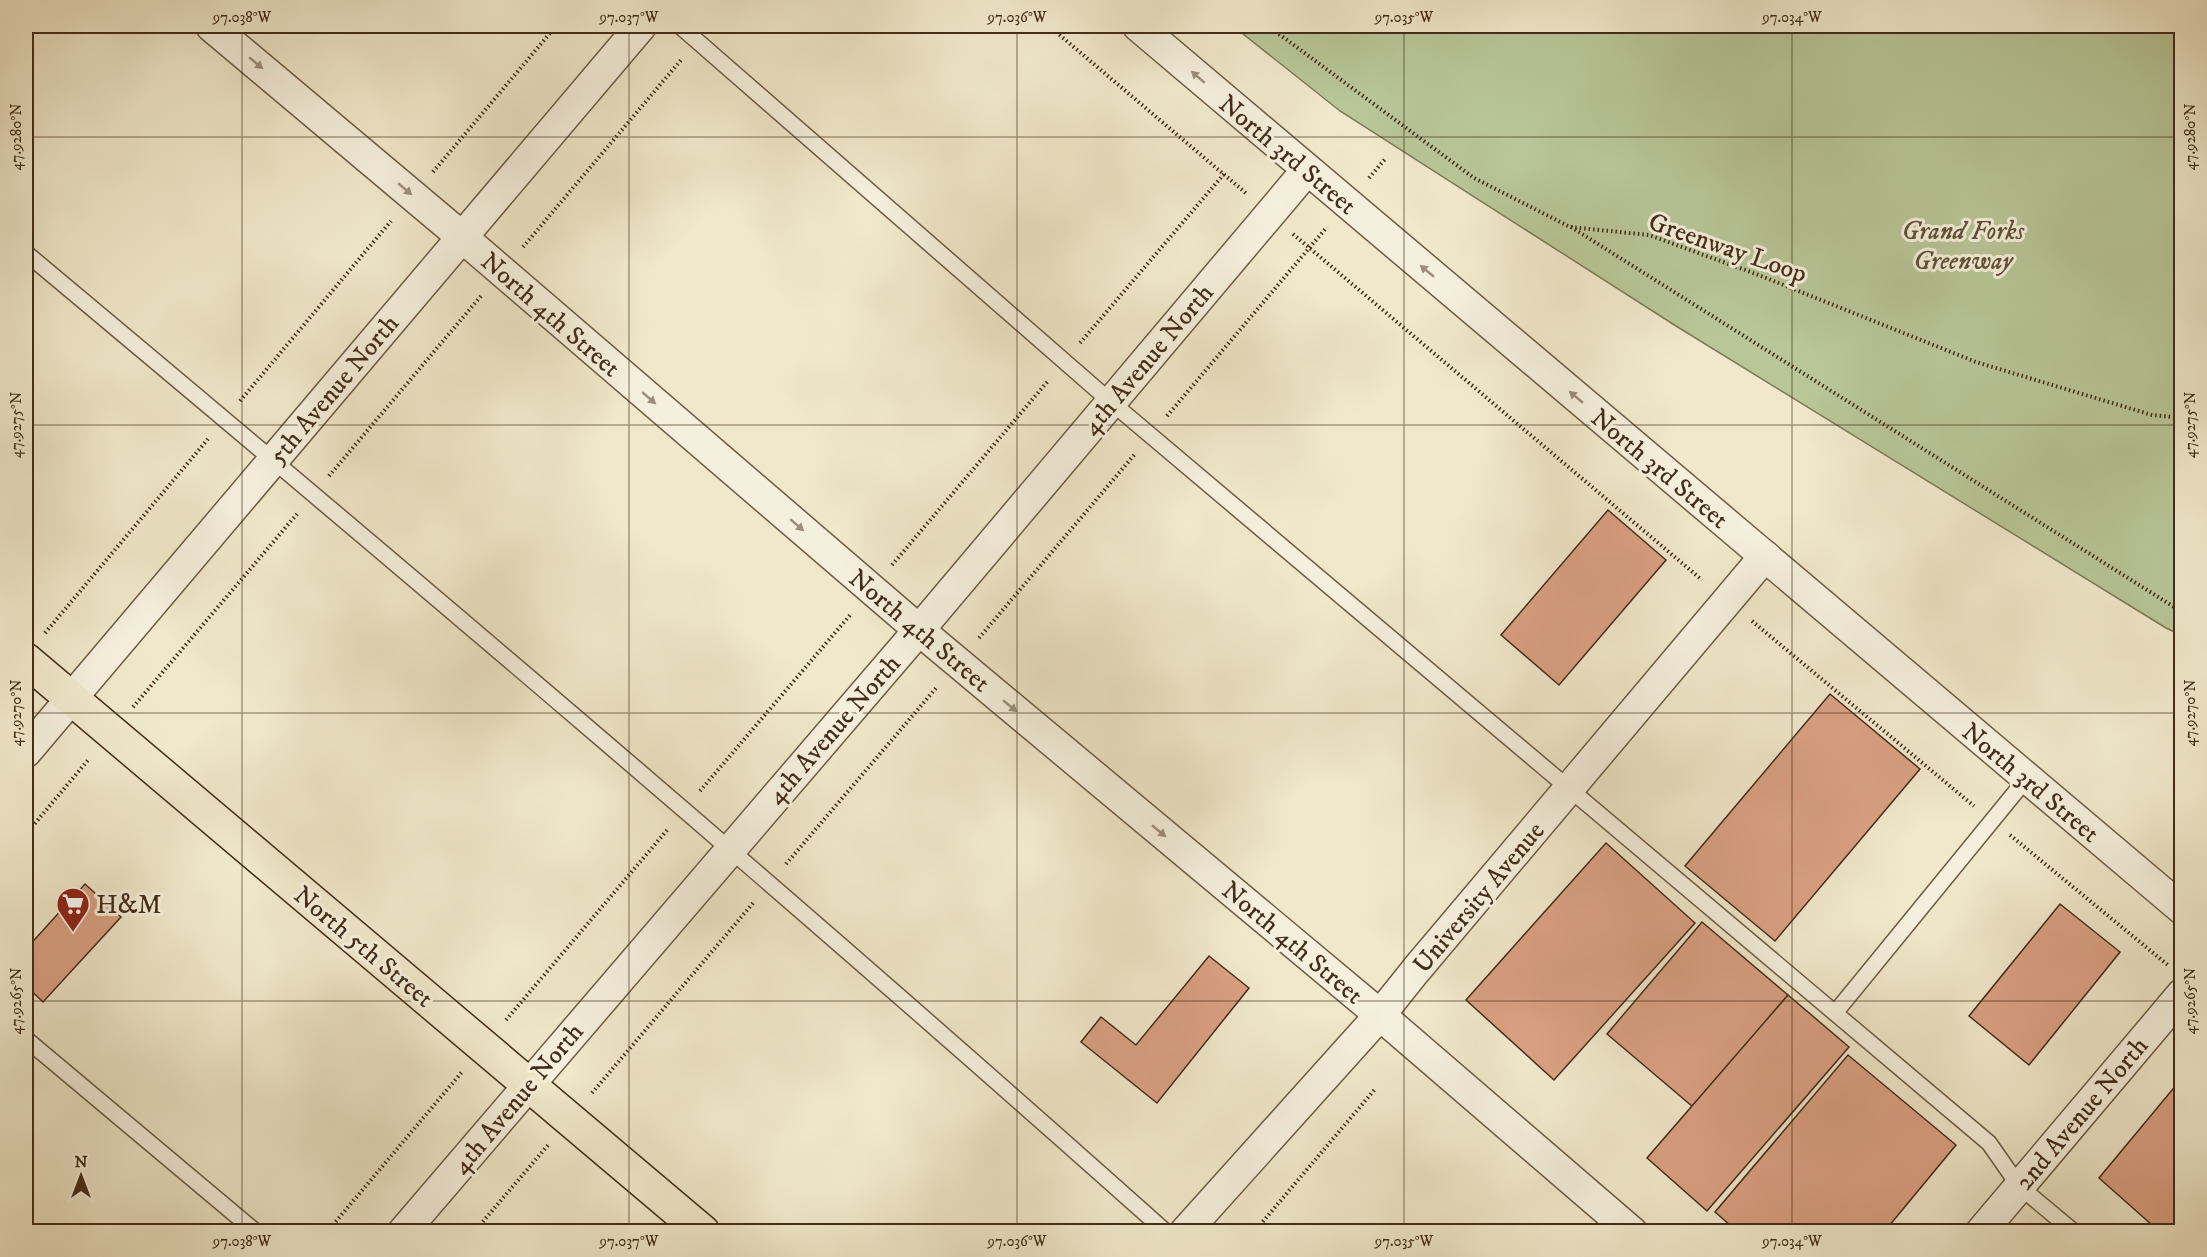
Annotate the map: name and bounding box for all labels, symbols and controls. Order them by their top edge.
text: 97.038°W [212,8,272,27]
text: 97.037°W [599,8,659,27]
text: 97.036°W [987,8,1047,27]
text: 97.035°W [1374,8,1434,27]
text: 97.034°W [1761,8,1822,27]
one-way arrow [248,56,263,69]
one-way arrow [1191,71,1206,84]
street label: North 3rd Street [1211,88,1363,222]
text: 47.9280°N [7,103,26,171]
text: 47.9280°N [2181,103,2200,171]
one-way arrow [397,182,412,195]
street label: Greenway Loop [1644,206,1811,291]
park label: Grand Forks Greenway [1902,215,2025,278]
street label: North 4th Street [473,245,627,385]
one-way arrow [1420,265,1435,278]
street label: 4th Avenue North [1075,277,1221,443]
street label: 5th Avenue North [262,308,407,472]
one-way arrow [641,391,656,404]
one-way arrow [1569,391,1584,404]
text: 47.9275°N [7,392,26,458]
text: 47.9275°N [2181,392,2200,458]
street label: North 3rd Street [1583,402,1735,536]
one-way arrow [789,518,804,531]
street label: North 4th Street [842,562,997,700]
street label: 4th Avenue North [760,648,909,812]
text: 47.9270°N [7,679,26,747]
text: 47.9270°N [2181,679,2200,747]
one-way arrow [1002,699,1017,712]
street label: North 3rd Street [1954,716,2106,850]
street label: University Avenue [1406,815,1552,981]
one-way arrow [1152,824,1167,837]
street label: North 4th Street [1215,874,1370,1012]
street label: North 5th Street [286,879,440,1015]
supermarket icon: H&M [55,886,91,933]
place label: H&M [96,889,162,922]
text: 47.9265°N [7,968,26,1034]
text: 47.9265°N [2181,968,2200,1034]
street label: 4th Avenue North [445,1016,591,1182]
street label: 2nd Avenue North [2008,1030,2156,1197]
north arrow [51,1146,111,1206]
text: N [74,1152,88,1172]
text: 97.038°W [212,1232,272,1251]
text: 97.037°W [599,1232,659,1251]
text: 97.036°W [987,1232,1047,1251]
text: 97.035°W [1374,1232,1434,1251]
text: 97.034°W [1761,1232,1822,1251]

